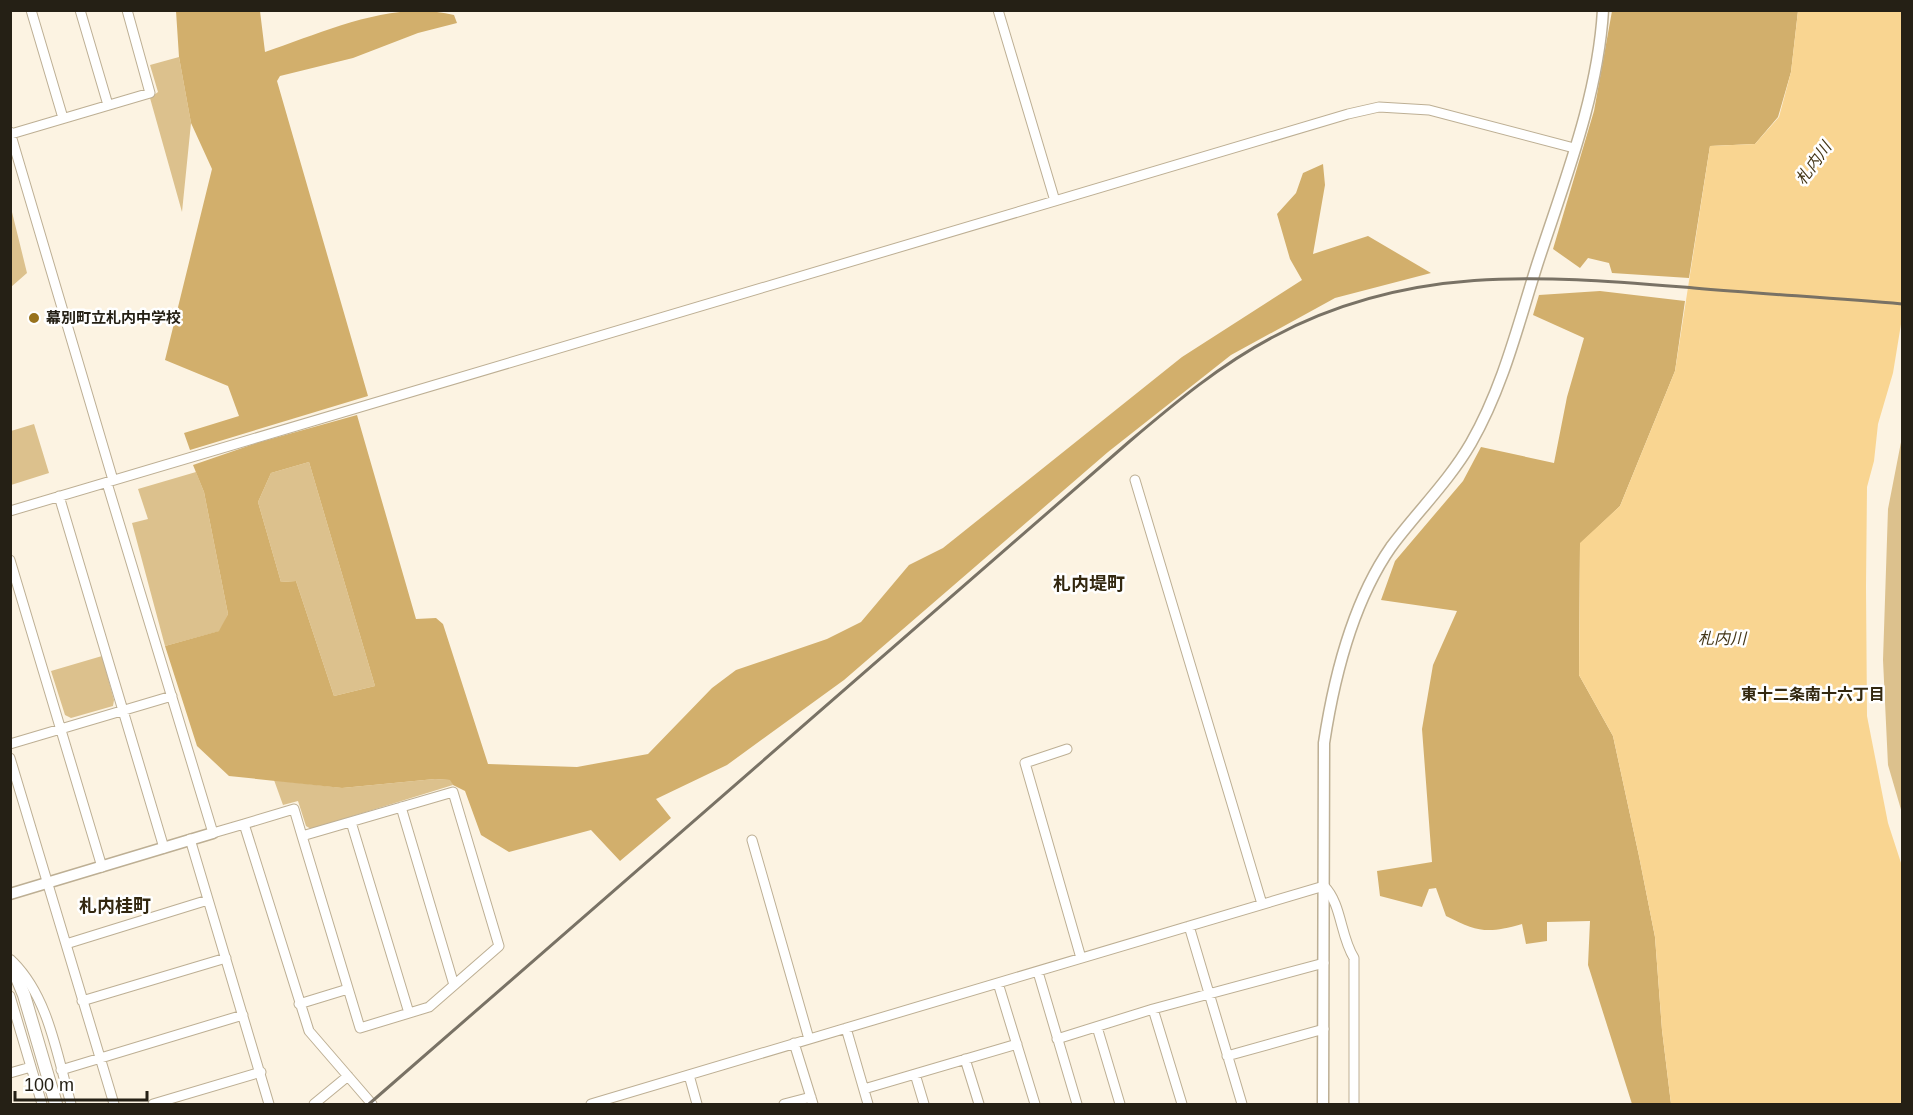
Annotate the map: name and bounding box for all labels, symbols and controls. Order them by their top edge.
water label: 札内川 [1792,137,1836,188]
place label: 幕別町立札内中学校 [46,309,181,326]
marker: 幕別町立札内中学校 [27,311,41,325]
district label: 札内堤町 [1053,574,1125,594]
water label: 札内川 [1698,630,1748,647]
district label: 東十二条南十六丁目 [1741,686,1885,703]
district label: 札内桂町 [79,896,151,916]
scale bar [15,1064,147,1102]
text: 100 m [24,1075,74,1095]

